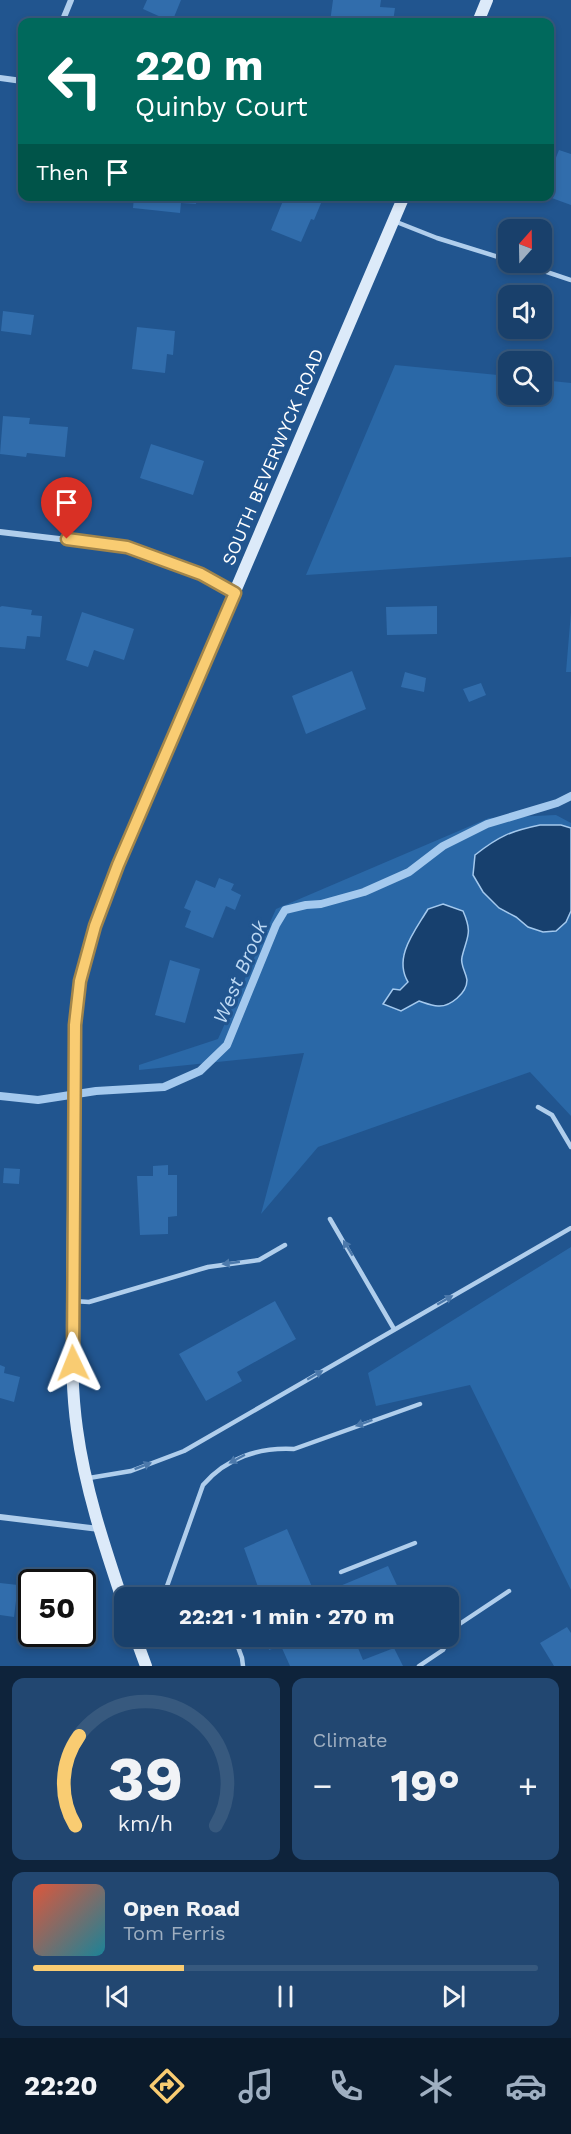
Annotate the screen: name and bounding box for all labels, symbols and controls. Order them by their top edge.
text: 220 m [135,41,264,90]
icon: left [36,42,114,120]
text: Quinby Court [135,91,308,123]
icon: arrive [101,156,134,189]
text: Then [36,160,89,185]
north arrow [498,219,552,273]
map controls [498,219,552,405]
button: sound [498,285,552,339]
street label: SOUTH BEVERWYCK ROAD [217,345,328,568]
button: search [498,351,552,405]
pin [41,477,92,539]
icon: arrive [50,486,83,519]
water label: West Brook [208,916,273,1027]
one-way arrow [342,1240,353,1256]
one-way arrow [221,1259,240,1268]
one-way arrow [437,1295,454,1305]
position arrow [41,1331,105,1395]
one-way arrow [307,1370,324,1380]
one-way arrow [355,1419,373,1429]
one-way arrow [228,1454,245,1464]
one-way arrow [134,1461,152,1470]
speed limit sign: 50 [18,1569,96,1647]
text: 22:21 · 1 min · 270 m [179,1604,394,1629]
text: Climate [313,1728,388,1752]
text: 39 [108,1742,183,1815]
text: 19° [391,1759,460,1812]
text: − [313,1766,332,1805]
text: + [518,1766,538,1805]
text: km/h [118,1811,173,1836]
text: Open Road [123,1896,240,1921]
text: Tom Ferris [123,1921,226,1945]
icon: previous [101,1980,134,2013]
icon: pause [269,1980,302,2013]
icon: next [437,1980,470,2013]
icon: directions [146,2065,188,2107]
icon: music [235,2065,277,2107]
icon: phone [325,2065,367,2107]
icon: climate [415,2065,457,2107]
icon: car [505,2065,547,2107]
text: 22:20 [24,2070,98,2102]

